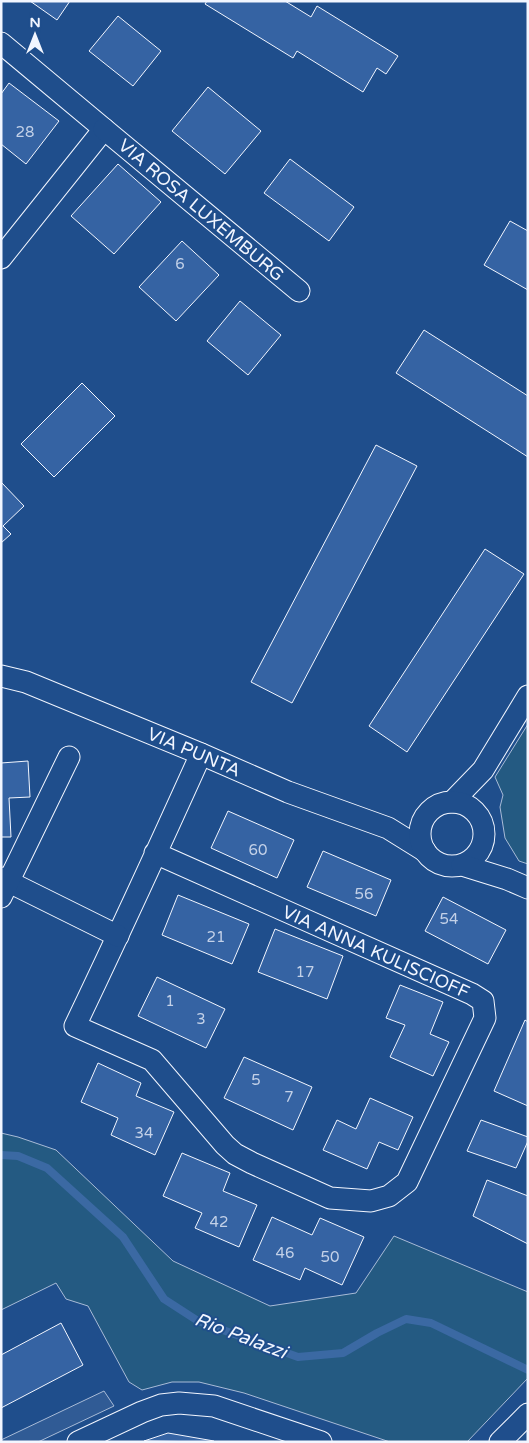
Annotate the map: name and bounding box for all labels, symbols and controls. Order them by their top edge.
north arrow [10,10,60,60]
text: N [29,14,41,31]
house number: 28 [16,123,34,141]
street label: VIA ROSA LUXEMBURG [114,134,288,286]
house number: 6 [175,255,185,273]
street label: VIA PUNTA [144,722,244,782]
house number: 60 [249,841,267,859]
house number: 56 [355,885,373,903]
street label: VIA ANNA KULISCIOFF [279,901,473,1003]
house number: 54 [440,910,458,928]
house number: 21 [207,928,225,946]
house number: 17 [296,963,314,981]
house number: 1 [165,992,175,1010]
house number: 3 [196,1010,206,1028]
house number: 5 [251,1071,261,1089]
house number: 7 [284,1088,294,1106]
house number: 34 [135,1124,153,1142]
house number: 42 [210,1213,228,1231]
house number: 46 [276,1244,294,1262]
house number: 50 [321,1248,339,1266]
water label: Rio Palazzi [192,1308,292,1364]

